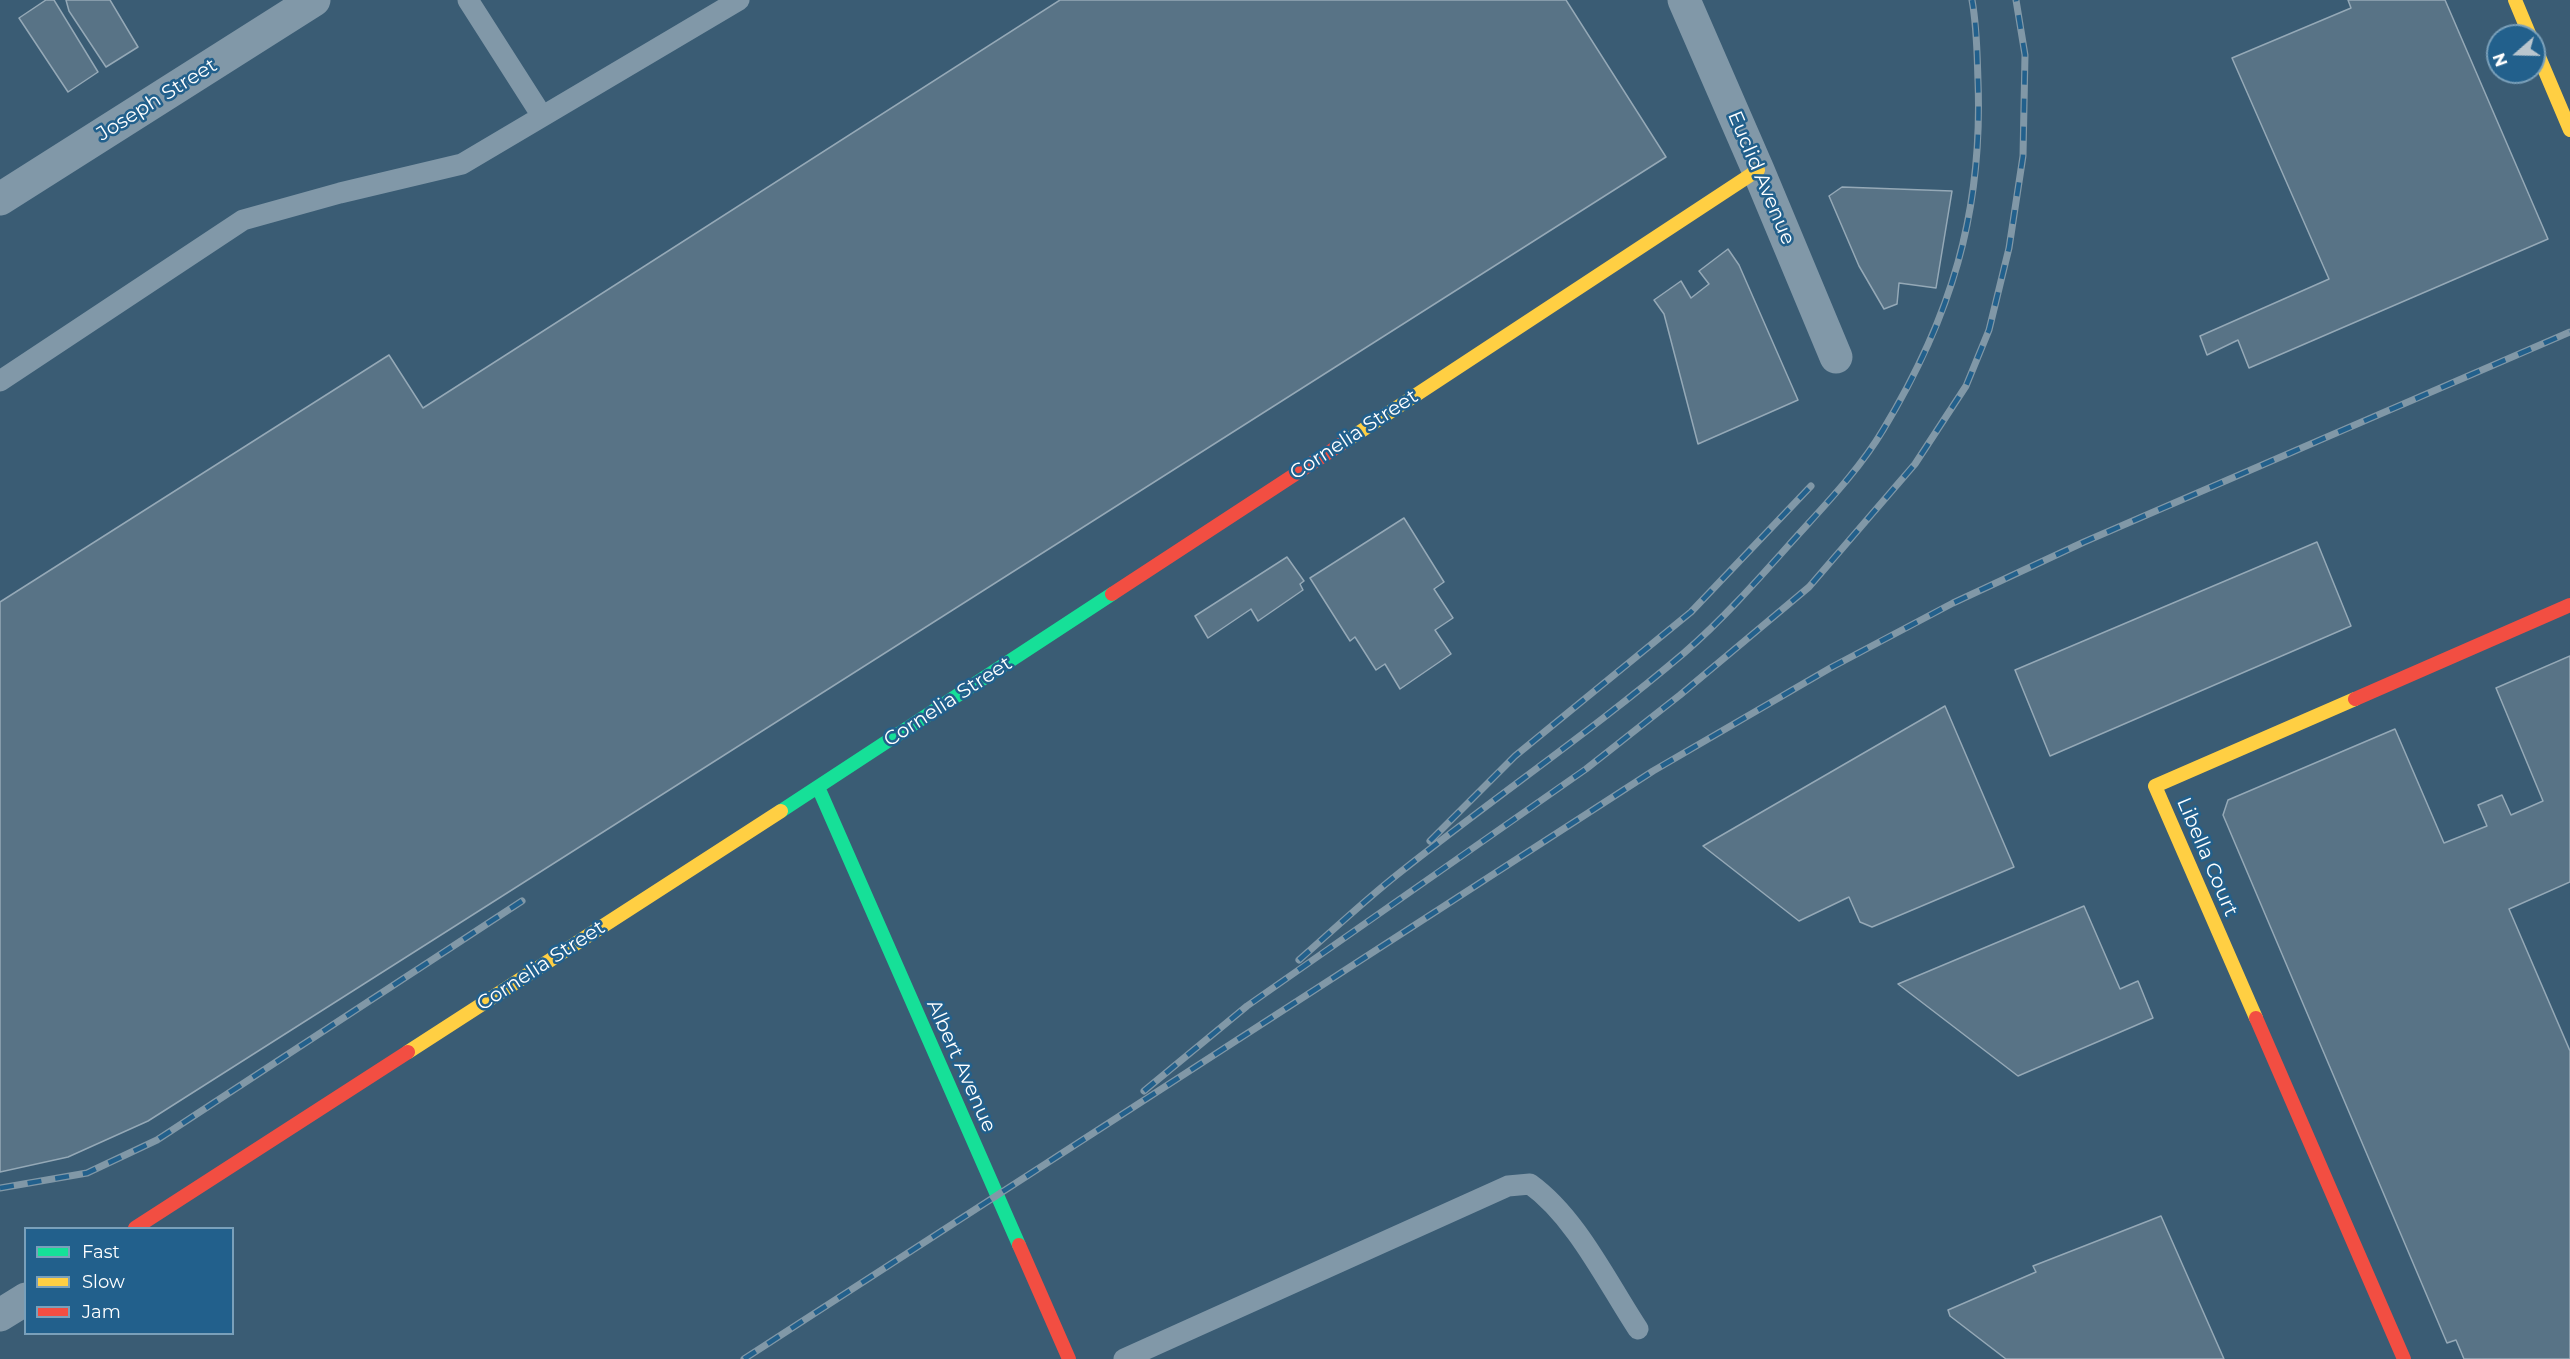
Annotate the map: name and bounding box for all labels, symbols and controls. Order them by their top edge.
north arrow [2486,24,2546,84]
text: N [2489,50,2512,69]
street label: Joseph Street [92,53,222,147]
street label: Euclid Avenue [1722,108,1800,248]
street label: Cornelia Street [1285,385,1423,485]
street label: Cornelia Street [879,652,1017,752]
street label: Libella Court [2171,794,2243,920]
street label: Cornelia Street [472,916,610,1016]
street label: Albert Avenue [921,996,1001,1136]
legend [24,1227,234,1335]
text: Fast [82,1241,120,1263]
text: Slow [82,1271,125,1293]
text: Jam [82,1301,121,1323]

